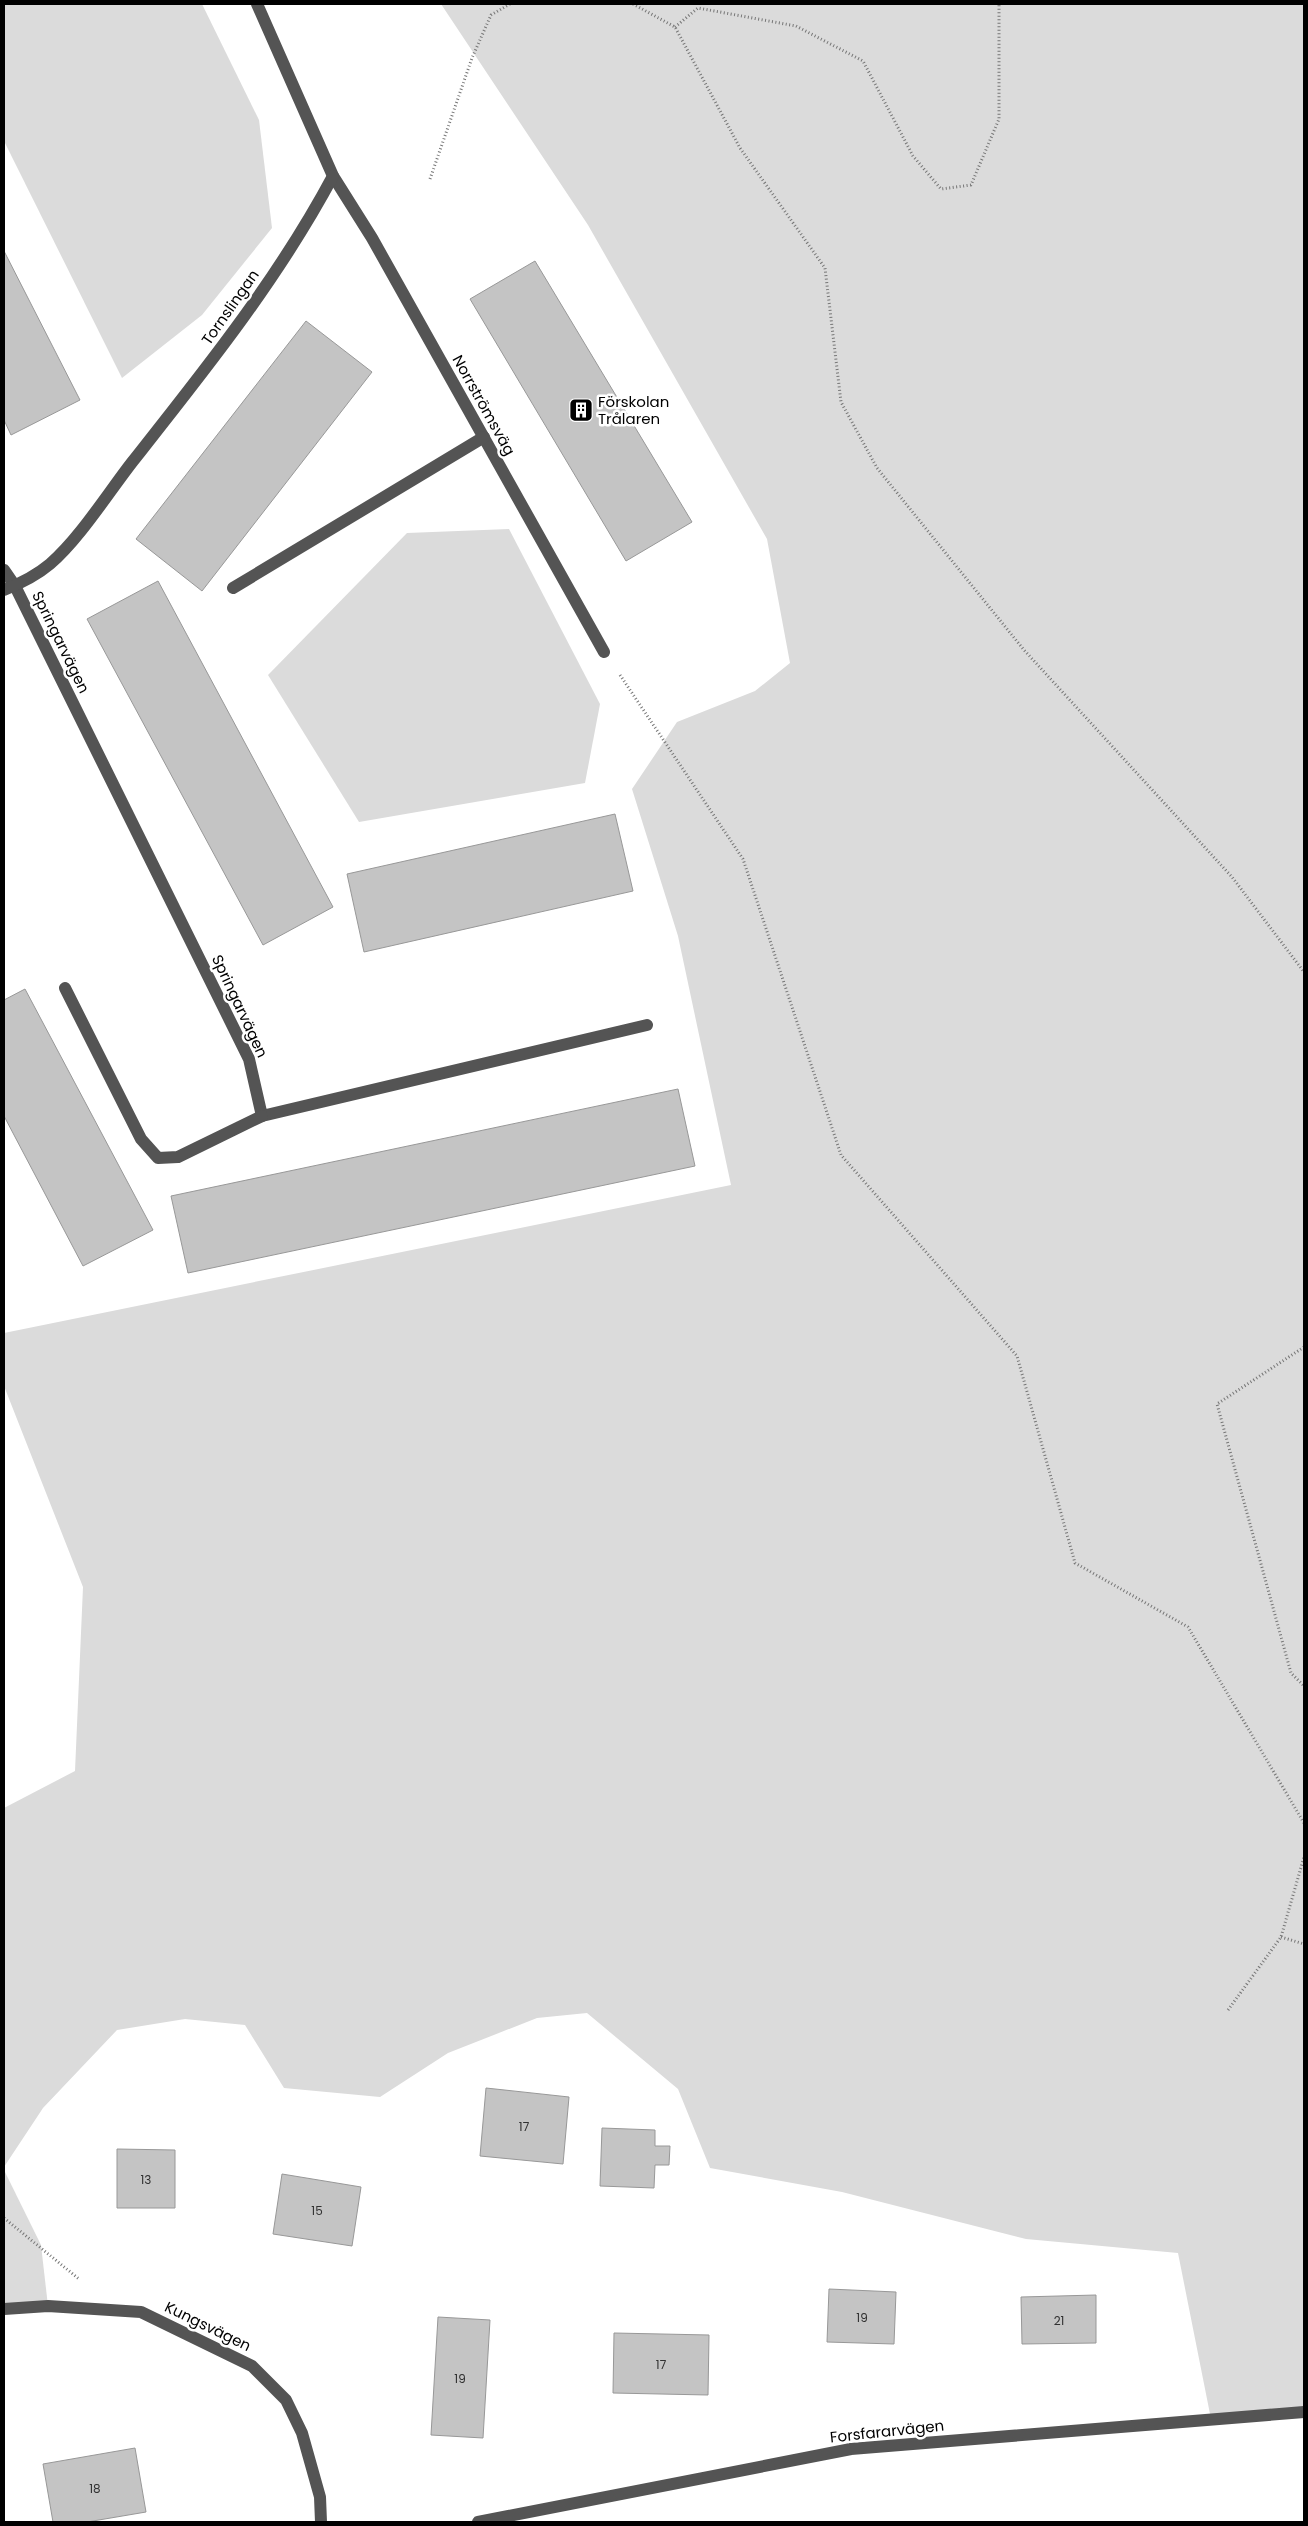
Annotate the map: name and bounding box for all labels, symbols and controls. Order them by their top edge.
street label: Tornslingan [196,265,264,349]
street label: Norrströmsväg [448,351,520,459]
place label: Förskolan Trålaren [598,391,669,429]
building icon: Förskolan Trålaren [568,397,594,423]
street label: Springarvägen [27,587,95,697]
street label: Springarvägen [207,951,273,1061]
house number: 17 [519,2118,530,2135]
house number: 13 [141,2171,151,2188]
house number: 15 [311,2202,323,2219]
street label: Kungsvägen [161,2296,255,2356]
house number: 19 [856,2309,868,2326]
house number: 21 [1054,2312,1064,2329]
house number: 17 [656,2356,667,2373]
house number: 19 [454,2370,466,2387]
street label: Forsfararvägen [829,2415,945,2447]
house number: 18 [89,2480,101,2497]

